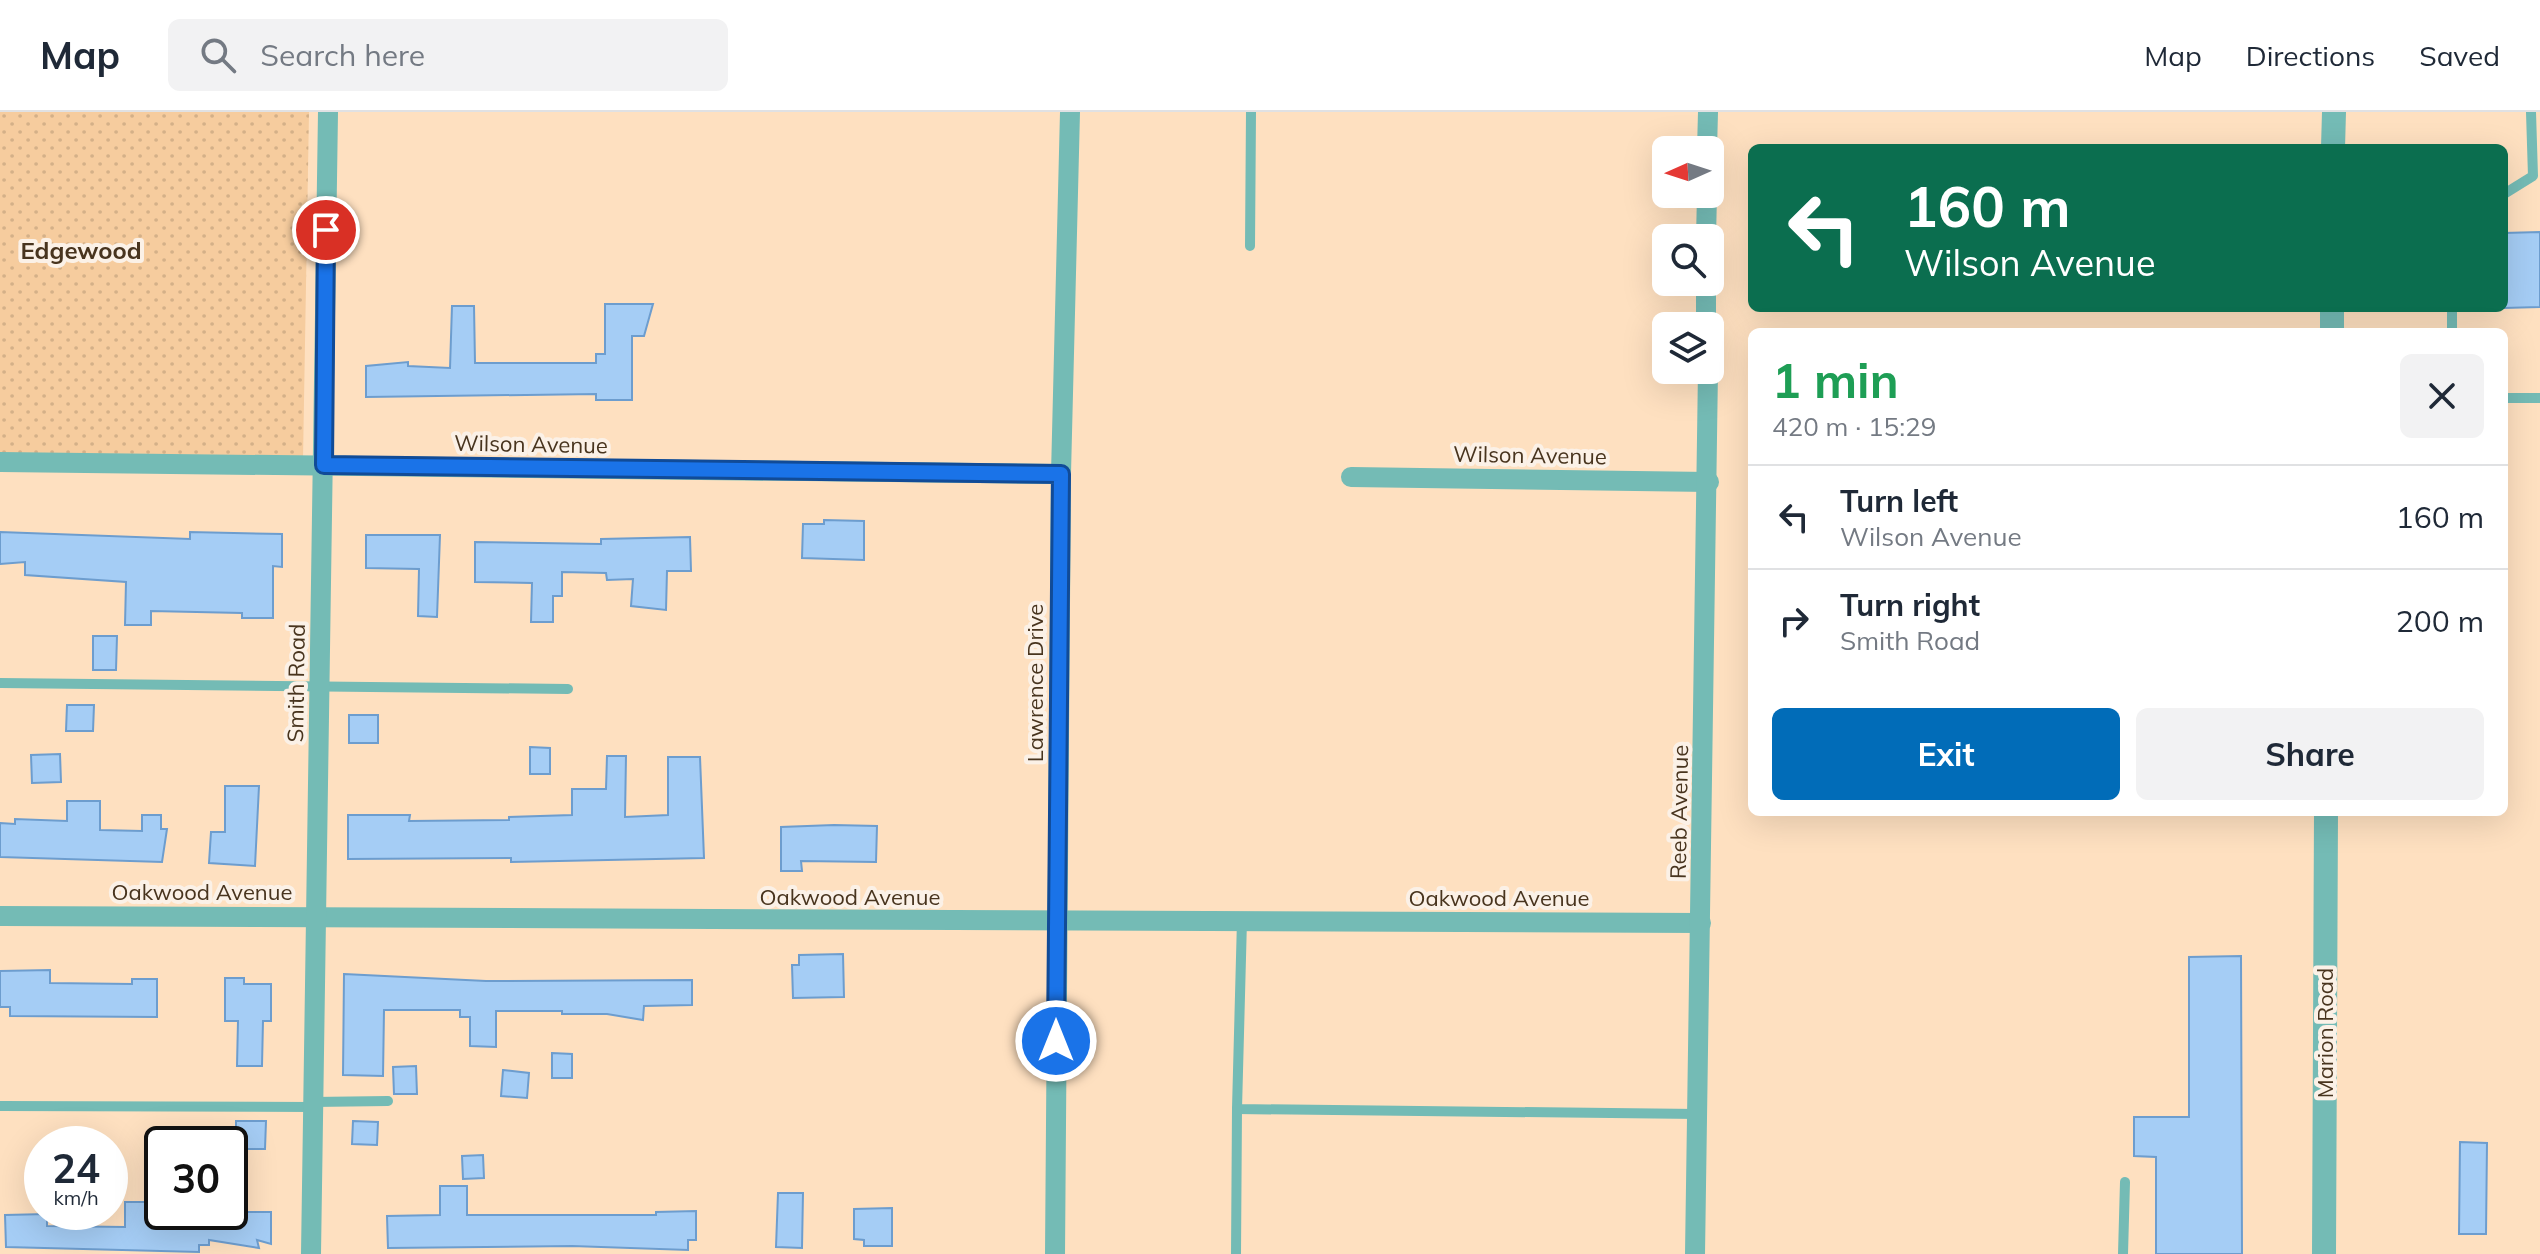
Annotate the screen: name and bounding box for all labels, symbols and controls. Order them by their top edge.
search box [168,19,728,91]
text: Map [40,31,120,79]
icon: search [196,33,240,77]
text: Search here [260,36,425,74]
text: Map [2144,38,2202,73]
text: Directions [2246,38,2375,73]
text: Saved [2419,38,2500,73]
north arrow [1652,136,1724,208]
map controls [1652,136,1724,384]
text: 160 m [1904,171,2071,241]
icon: left [1772,176,1876,280]
pin [292,196,360,264]
icon: arrive [304,208,348,252]
button: search [1652,224,1724,296]
district label: Edgewood [20,235,142,265]
text: Wilson Avenue [1904,240,2155,285]
button: layers [1652,312,1724,384]
text: 1 min [1772,350,1899,410]
button: close [2400,354,2484,438]
text: 420 m · 15:29 [1772,410,1936,443]
street label: Wilson Avenue [454,429,608,459]
street label: Wilson Avenue [1453,440,1607,470]
text: Turn left [1840,482,1958,520]
icon: left [1772,495,1816,539]
text: 160 m [2396,498,2484,536]
text: Wilson Avenue [1840,520,2022,553]
text: Turn right [1840,586,1980,624]
icon: right [1772,599,1816,643]
text: 200 m [2396,602,2484,640]
street label: Lawrence Drive [1021,604,1049,762]
street label: Smith Road [281,623,311,743]
text: Smith Road [1840,624,1980,657]
button: Exit [1772,708,2120,800]
button: Share [2136,708,2484,800]
street label: Reeb Avenue [1664,745,1694,879]
street label: Oakwood Avenue [112,878,292,906]
street label: Oakwood Avenue [760,883,940,911]
street label: Oakwood Avenue [1409,884,1589,912]
street label: Marion Road [2311,968,2339,1098]
position arrow [1014,999,1098,1083]
speed limit sign: 30 [144,1126,248,1230]
text: 24 [52,1143,100,1193]
text: km/h [53,1185,99,1210]

